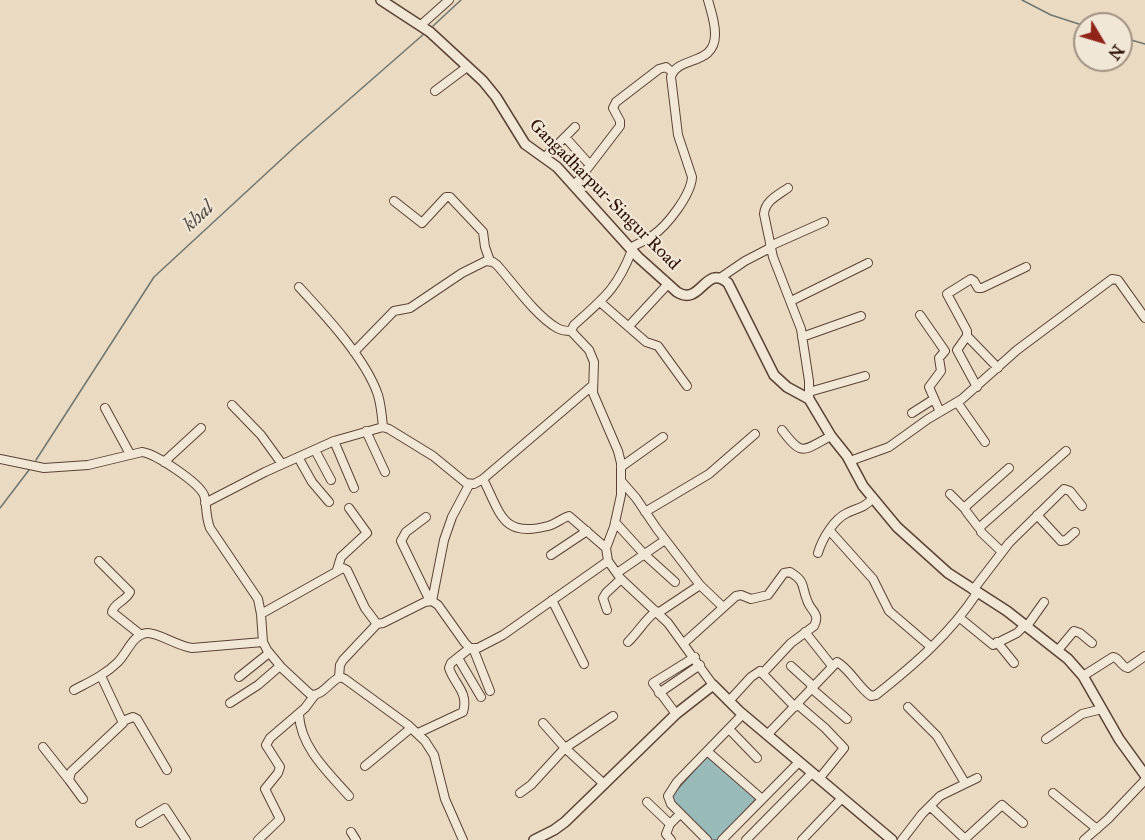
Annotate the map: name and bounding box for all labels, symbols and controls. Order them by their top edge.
north arrow [1073,12,1133,72]
text: N [1104,41,1128,63]
street label: Gangadharpur-Singur Road [524,115,684,275]
water label: khal [179,197,219,237]

